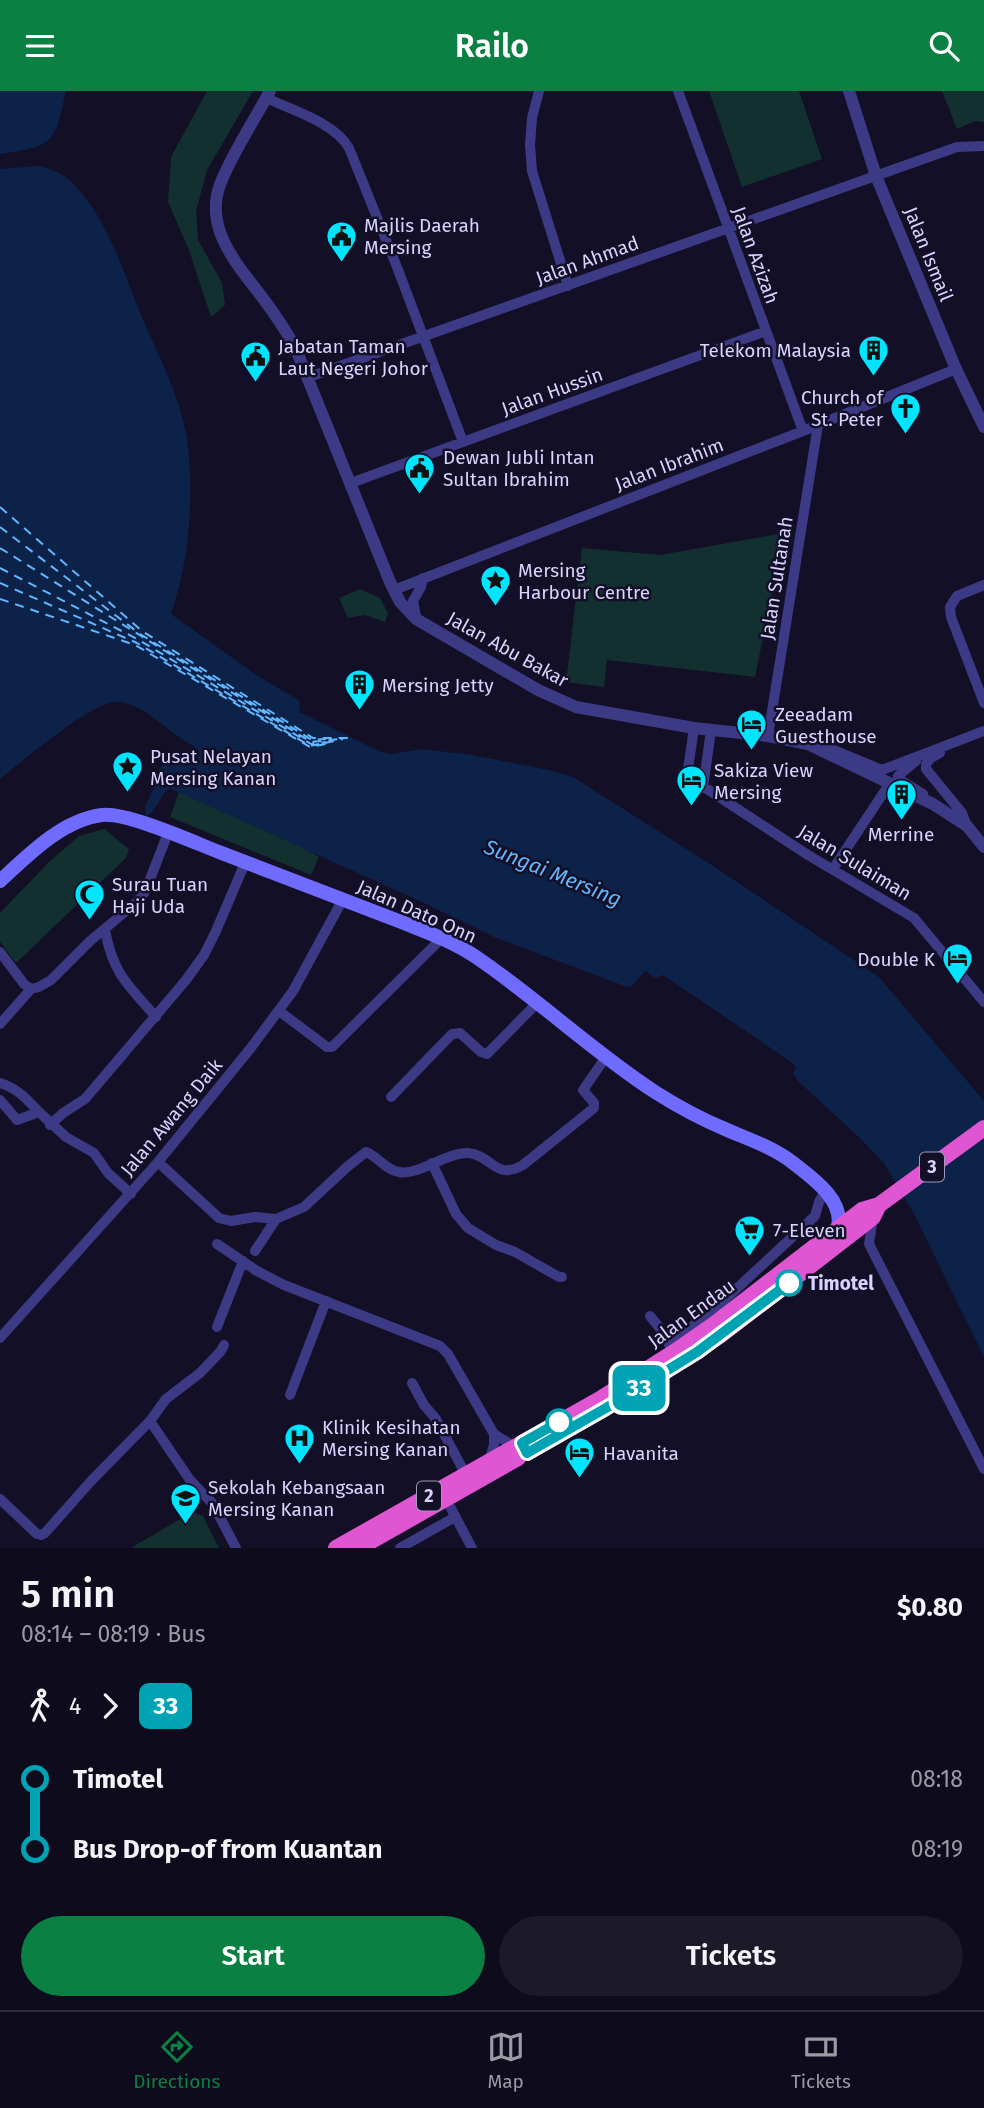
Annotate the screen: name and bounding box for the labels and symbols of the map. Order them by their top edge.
street label: Jalan Azizah [727,203,784,307]
street label: Jalan Ismail [899,204,958,305]
place label: Majlis Daerah Mersing [364,214,480,259]
public building icon: Majlis Daerah Mersing [324,219,358,263]
street label: Jalan Ahmad [533,231,642,290]
building icon: Telekom Malaysia [857,333,891,377]
place label: Jabatan Taman Laut Negeri Johor [278,335,429,380]
place label: Telekom Malaysia [700,339,851,362]
public building icon: Jabatan Taman Laut Negeri Johor [238,340,272,384]
street label: Jalan Hussin [498,363,606,420]
place label: Church of St. Peter [801,386,885,431]
church icon: Church of St. Peter [889,391,923,435]
street label: Jalan Ibrahim [612,433,727,496]
place label: Dewan Jubli Intan Sultan Ibrahim [443,446,595,491]
public building icon: Dewan Jubli Intan Sultan Ibrahim [403,451,437,495]
street label: Jalan Sultanah [755,515,798,641]
place label: Mersing Harbour Centre [518,559,650,604]
place icon: Mersing Harbour Centre [478,564,512,608]
street label: Jalan Abu Bakar [443,607,573,693]
building icon: Mersing Jetty [342,668,376,712]
place label: Mersing Jetty [382,674,494,697]
place label: Zeeadam Guesthouse [775,703,877,748]
hotel icon: Zeeadam Guesthouse [735,708,769,752]
place label: Pusat Nelayan Mersing Kanan [150,745,276,790]
place icon: Pusat Nelayan Mersing Kanan [110,750,144,794]
place label: Sakiza View Mersing [714,759,813,804]
hotel icon: Sakiza View Mersing [674,764,708,808]
building icon: Merrine [884,778,918,822]
street label: Jalan Sulaiman [794,820,916,905]
place label: Merrine [868,823,934,846]
water label: Sungai Mersing [480,833,625,912]
place label: Surau Tuan Haji Uda [112,873,208,918]
street label: Jalan Dato Onn [353,875,480,948]
mosque icon: Surau Tuan Haji Uda [72,878,106,922]
hotel icon: Double K [941,942,975,986]
place label: Double K [857,948,936,971]
street label: Jalan Awang Daik [116,1054,227,1181]
road number: 3 [920,1153,944,1182]
supermarket icon: 7-Eleven [733,1213,767,1257]
place label: 7-Eleven [773,1219,846,1242]
marker: Timotel [776,1270,802,1296]
place label: Timotel [808,1272,874,1295]
street label: Jalan Endau [643,1274,739,1353]
line badge: 33 [608,1365,670,1411]
unlabelled marker [546,1409,572,1435]
place label: Klinik Kesihatan Mersing Kanan [322,1416,461,1461]
hospital icon: Klinik Kesihatan Mersing Kanan [282,1421,316,1465]
hotel icon: Havanita [563,1436,597,1480]
place label: Havanita [603,1442,679,1465]
place label: Sekolah Kebangsaan Mersing Kanan [208,1476,385,1521]
school or university icon: Sekolah Kebangsaan Mersing Kanan [168,1481,202,1525]
road number: 2 [417,1481,441,1511]

